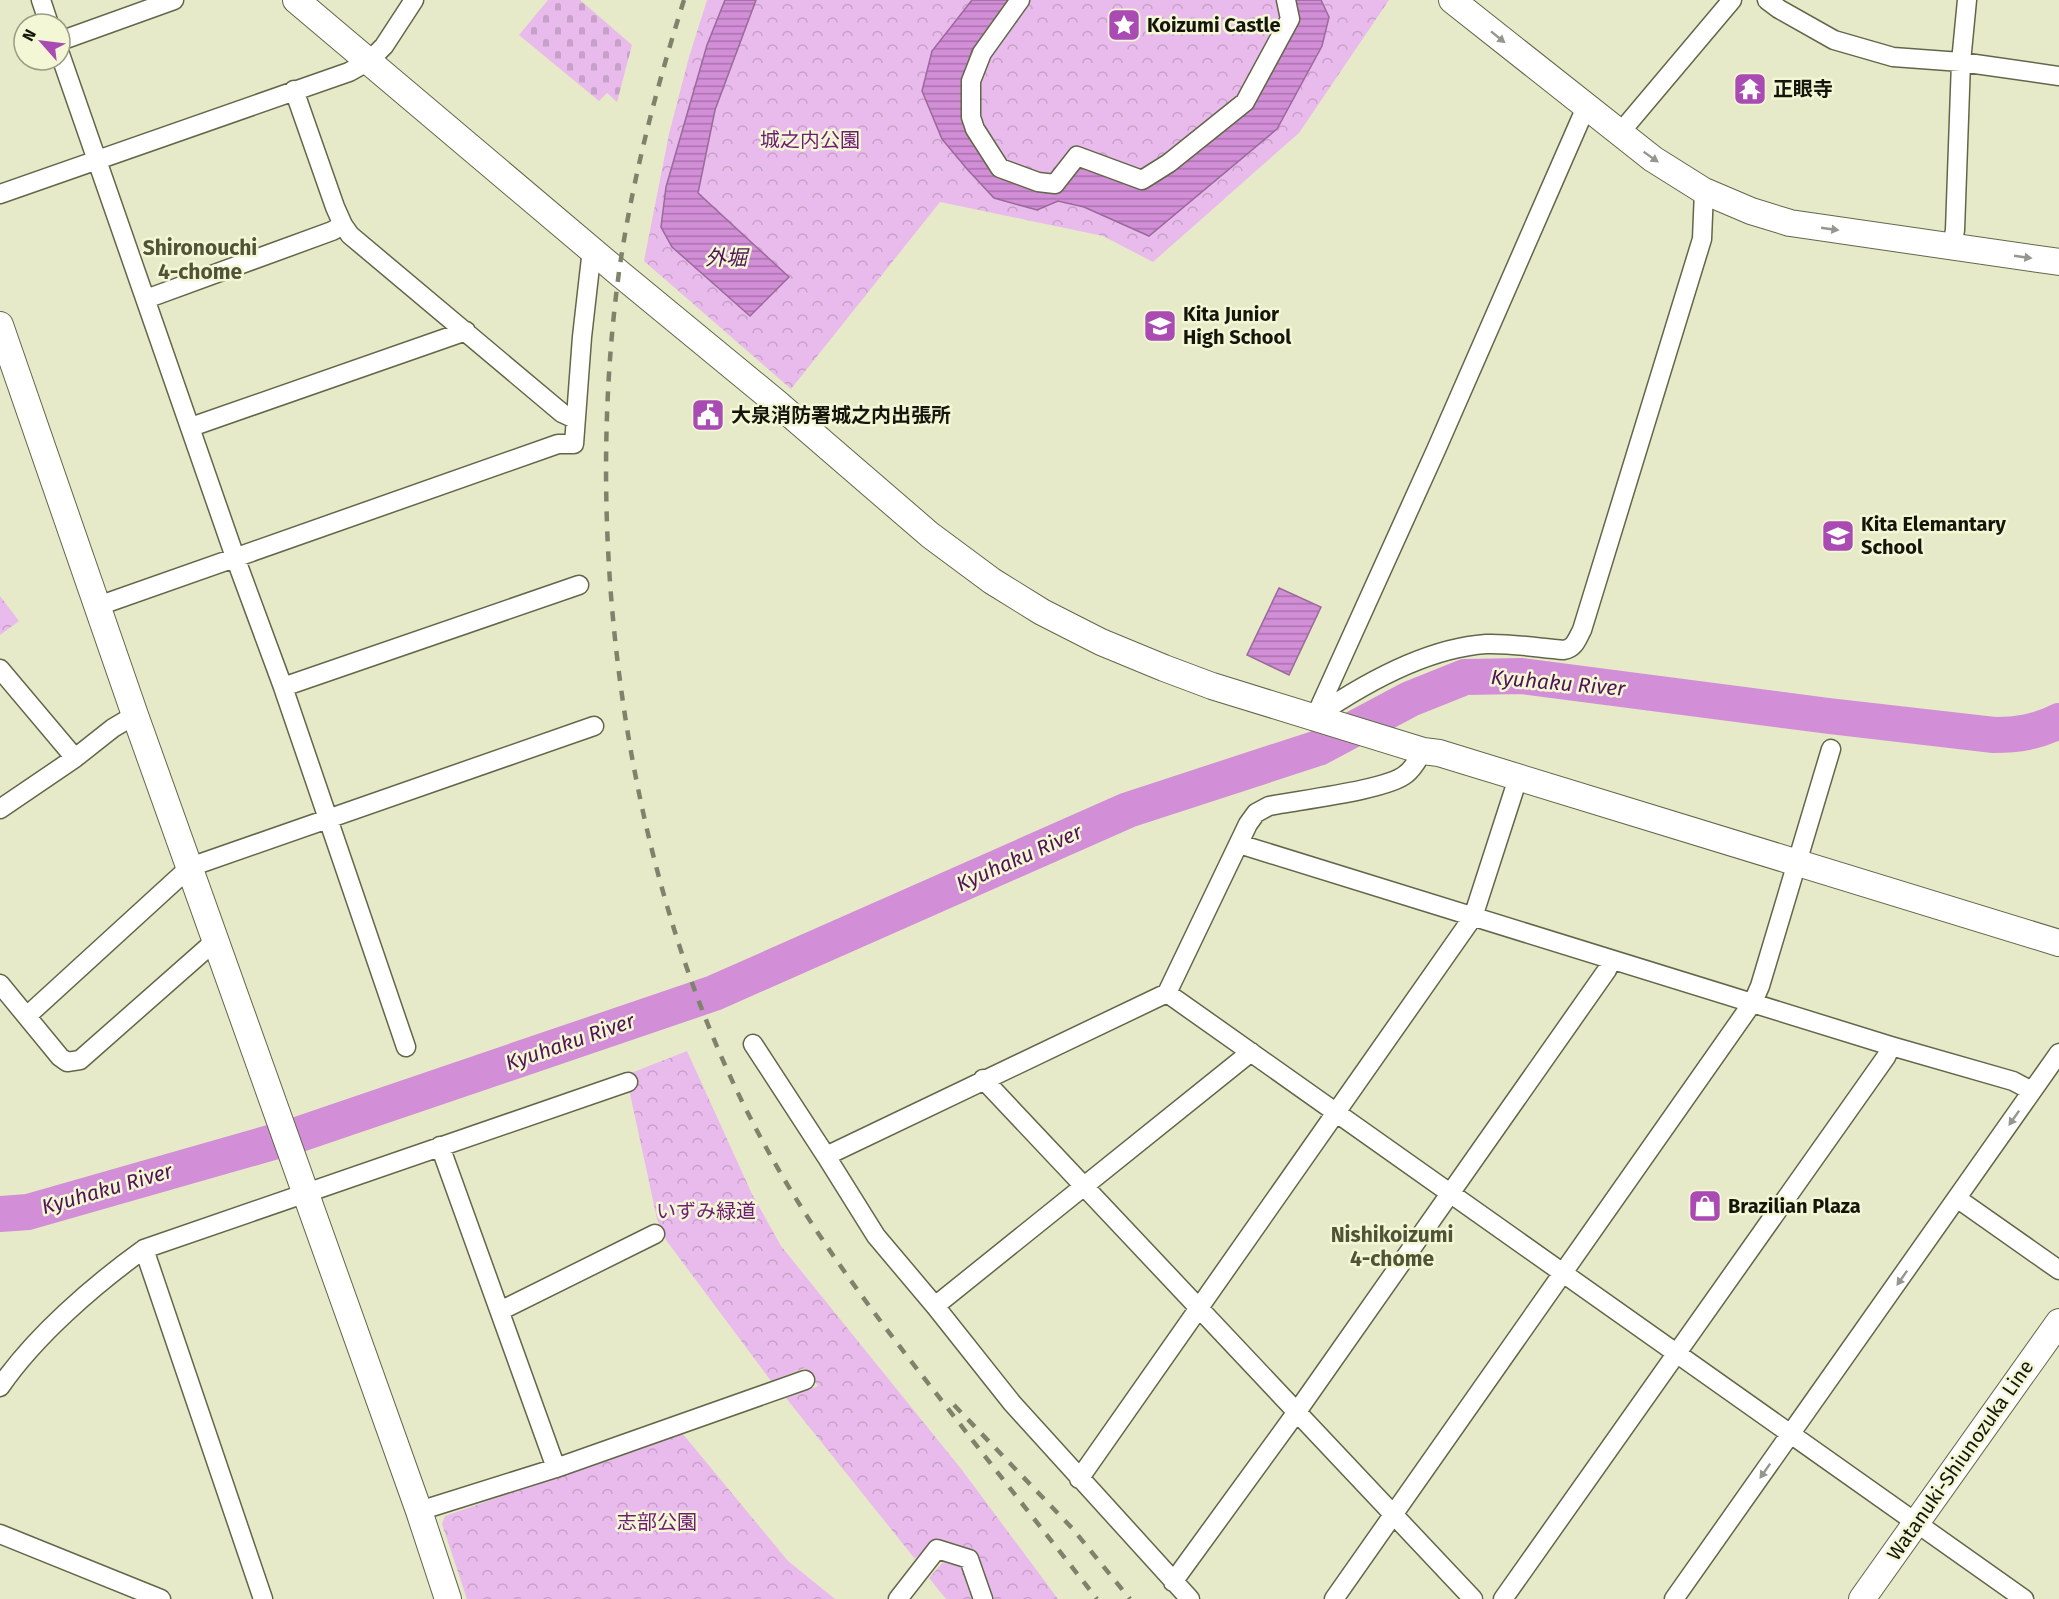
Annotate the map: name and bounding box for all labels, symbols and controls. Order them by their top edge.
place icon: Koizumi Castle [1106,7,1142,43]
north arrow [12,12,72,72]
place label: Koizumi Castle [1147,13,1280,37]
text: N [18,26,40,44]
one-way arrow [1490,30,1506,43]
temple icon: 正眼寺 [1732,71,1768,107]
place label: 正眼寺 [1773,77,1833,101]
park label: 城之内公園 [760,128,860,152]
one-way arrow [1643,151,1659,162]
one-way arrow [1820,224,1839,233]
district label: Shironouchi 4-chome [143,235,257,285]
water label: 外堀 [705,245,750,271]
one-way arrow [2013,252,2032,261]
place label: Kita Junior High School [1183,302,1291,349]
school or university icon: Kita Junior High School [1142,308,1178,344]
public building icon: 大泉消防署城之内出張所 [690,397,726,433]
place label: 大泉消防署城之内出張所 [731,403,951,427]
place label: Kita Elemantary School [1861,512,2007,559]
school or university icon: Kita Elemantary School [1820,518,1856,554]
water label: Kyuhaku River [1490,664,1627,702]
water label: Kyuhaku River [952,818,1087,897]
water label: Kyuhaku River [502,1007,639,1076]
one-way arrow [2009,1110,2020,1126]
water label: Kyuhaku River [39,1158,176,1220]
shop icon: Brazilian Plaza [1687,1188,1723,1224]
place label: Brazilian Plaza [1728,1194,1861,1218]
park label: いずみ緑道 [656,1199,756,1223]
district label: Nishikoizumi 4-chome [1331,1222,1453,1272]
one-way arrow [1896,1269,1908,1285]
street label: Watanuki-Shiunozuka Line [1882,1355,2038,1565]
one-way arrow [1759,1463,1771,1478]
park label: 志部公園 [617,1510,697,1534]

